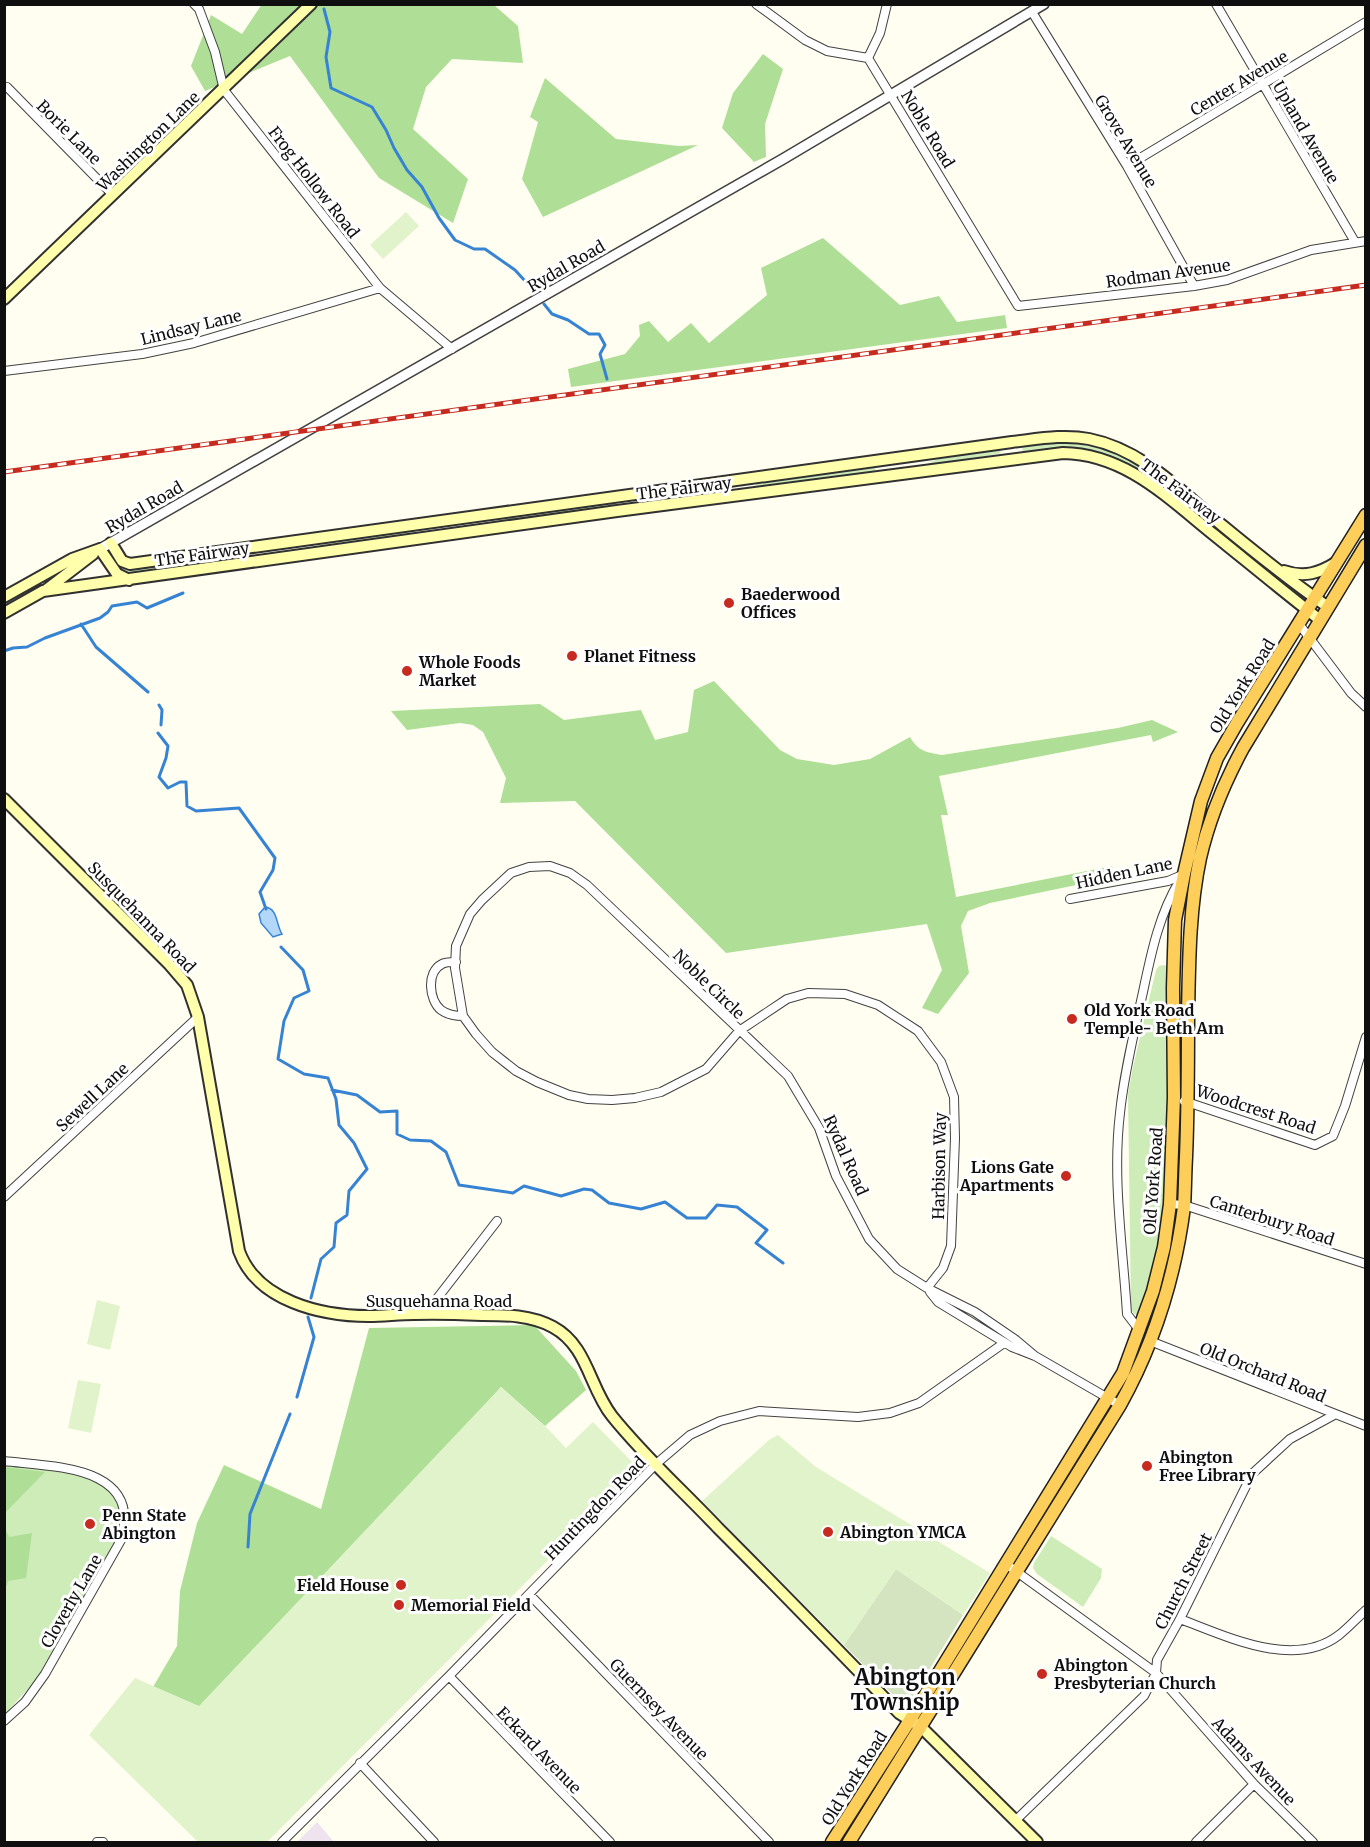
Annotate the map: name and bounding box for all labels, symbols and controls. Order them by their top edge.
street label: Center Avenue [1187,46,1291,120]
street label: Upland Avenue [1269,77,1343,187]
street label: Washington Lane [92,87,204,196]
street label: Noble Road [897,87,959,172]
street label: Grove Avenue [1090,91,1162,191]
street label: Borie Lane [33,96,105,168]
street label: Frog Hollow Road [264,122,364,242]
street label: Rydal Road [524,236,609,296]
street label: Rodman Avenue [1105,254,1231,292]
street label: Lindsay Lane [139,305,243,349]
street label: The Fairway [1137,454,1226,528]
street label: The Fairway [635,472,733,504]
street label: Rydal Road [102,477,187,537]
street label: The Fairway [153,537,251,571]
place label: Baederwood Offices [741,584,840,622]
marker: Baederwood Offices [722,596,736,610]
street label: Old York Road [1205,635,1279,737]
place label: Planet Fitness [584,646,696,666]
marker: Planet Fitness [565,649,579,663]
place label: Whole Foods Market [418,652,521,690]
marker: Whole Foods Market [400,664,414,678]
street label: Hidden Lane [1074,853,1174,893]
street label: Susquehanna Road [84,857,200,977]
street label: Noble Circle [669,945,749,1023]
place label: Old York Road Temple- Beth Am [1084,1000,1224,1038]
marker: Old York Road Temple- Beth Am [1065,1012,1079,1026]
street label: Sewell Lane [52,1058,132,1136]
street label: Woodcrest Road [1193,1080,1319,1138]
street label: Harbison Way [928,1111,950,1220]
street label: Rydal Road [819,1112,873,1199]
street label: Old York Road [1139,1126,1167,1235]
place label: Lions Gate Apartments [959,1157,1054,1195]
marker: Lions Gate Apartments [1059,1169,1073,1183]
street label: Canterbury Road [1207,1190,1337,1250]
street label: Susquehanna Road [366,1291,513,1311]
street label: Old Orchard Road [1197,1338,1329,1407]
place label: Abington Free Library [1158,1447,1256,1485]
street label: Huntingdon Road [540,1452,650,1564]
marker: Abington Free Library [1140,1459,1154,1473]
place label: Penn State Abington [101,1505,186,1543]
marker: Penn State Abington [83,1517,97,1531]
place label: Abington YMCA [839,1522,967,1542]
marker: Abington YMCA [821,1525,835,1539]
street label: Church Street [1150,1529,1216,1632]
street label: Cloverly Lane [36,1551,106,1651]
place label: Field House [297,1575,389,1595]
marker: Field House [394,1578,408,1592]
place label: Memorial Field [411,1595,531,1615]
marker: Memorial Field [392,1598,406,1612]
street label: Guernsey Avenue [606,1654,712,1764]
place label: Abington Presbyterian Church [1053,1655,1216,1693]
district label: Abington Township [850,1663,960,1716]
marker: Abington Presbyterian Church [1035,1667,1049,1681]
street label: Eckard Avenue [493,1702,585,1798]
street label: Adams Avenue [1207,1712,1300,1809]
street label: Old York Road [817,1727,891,1829]

